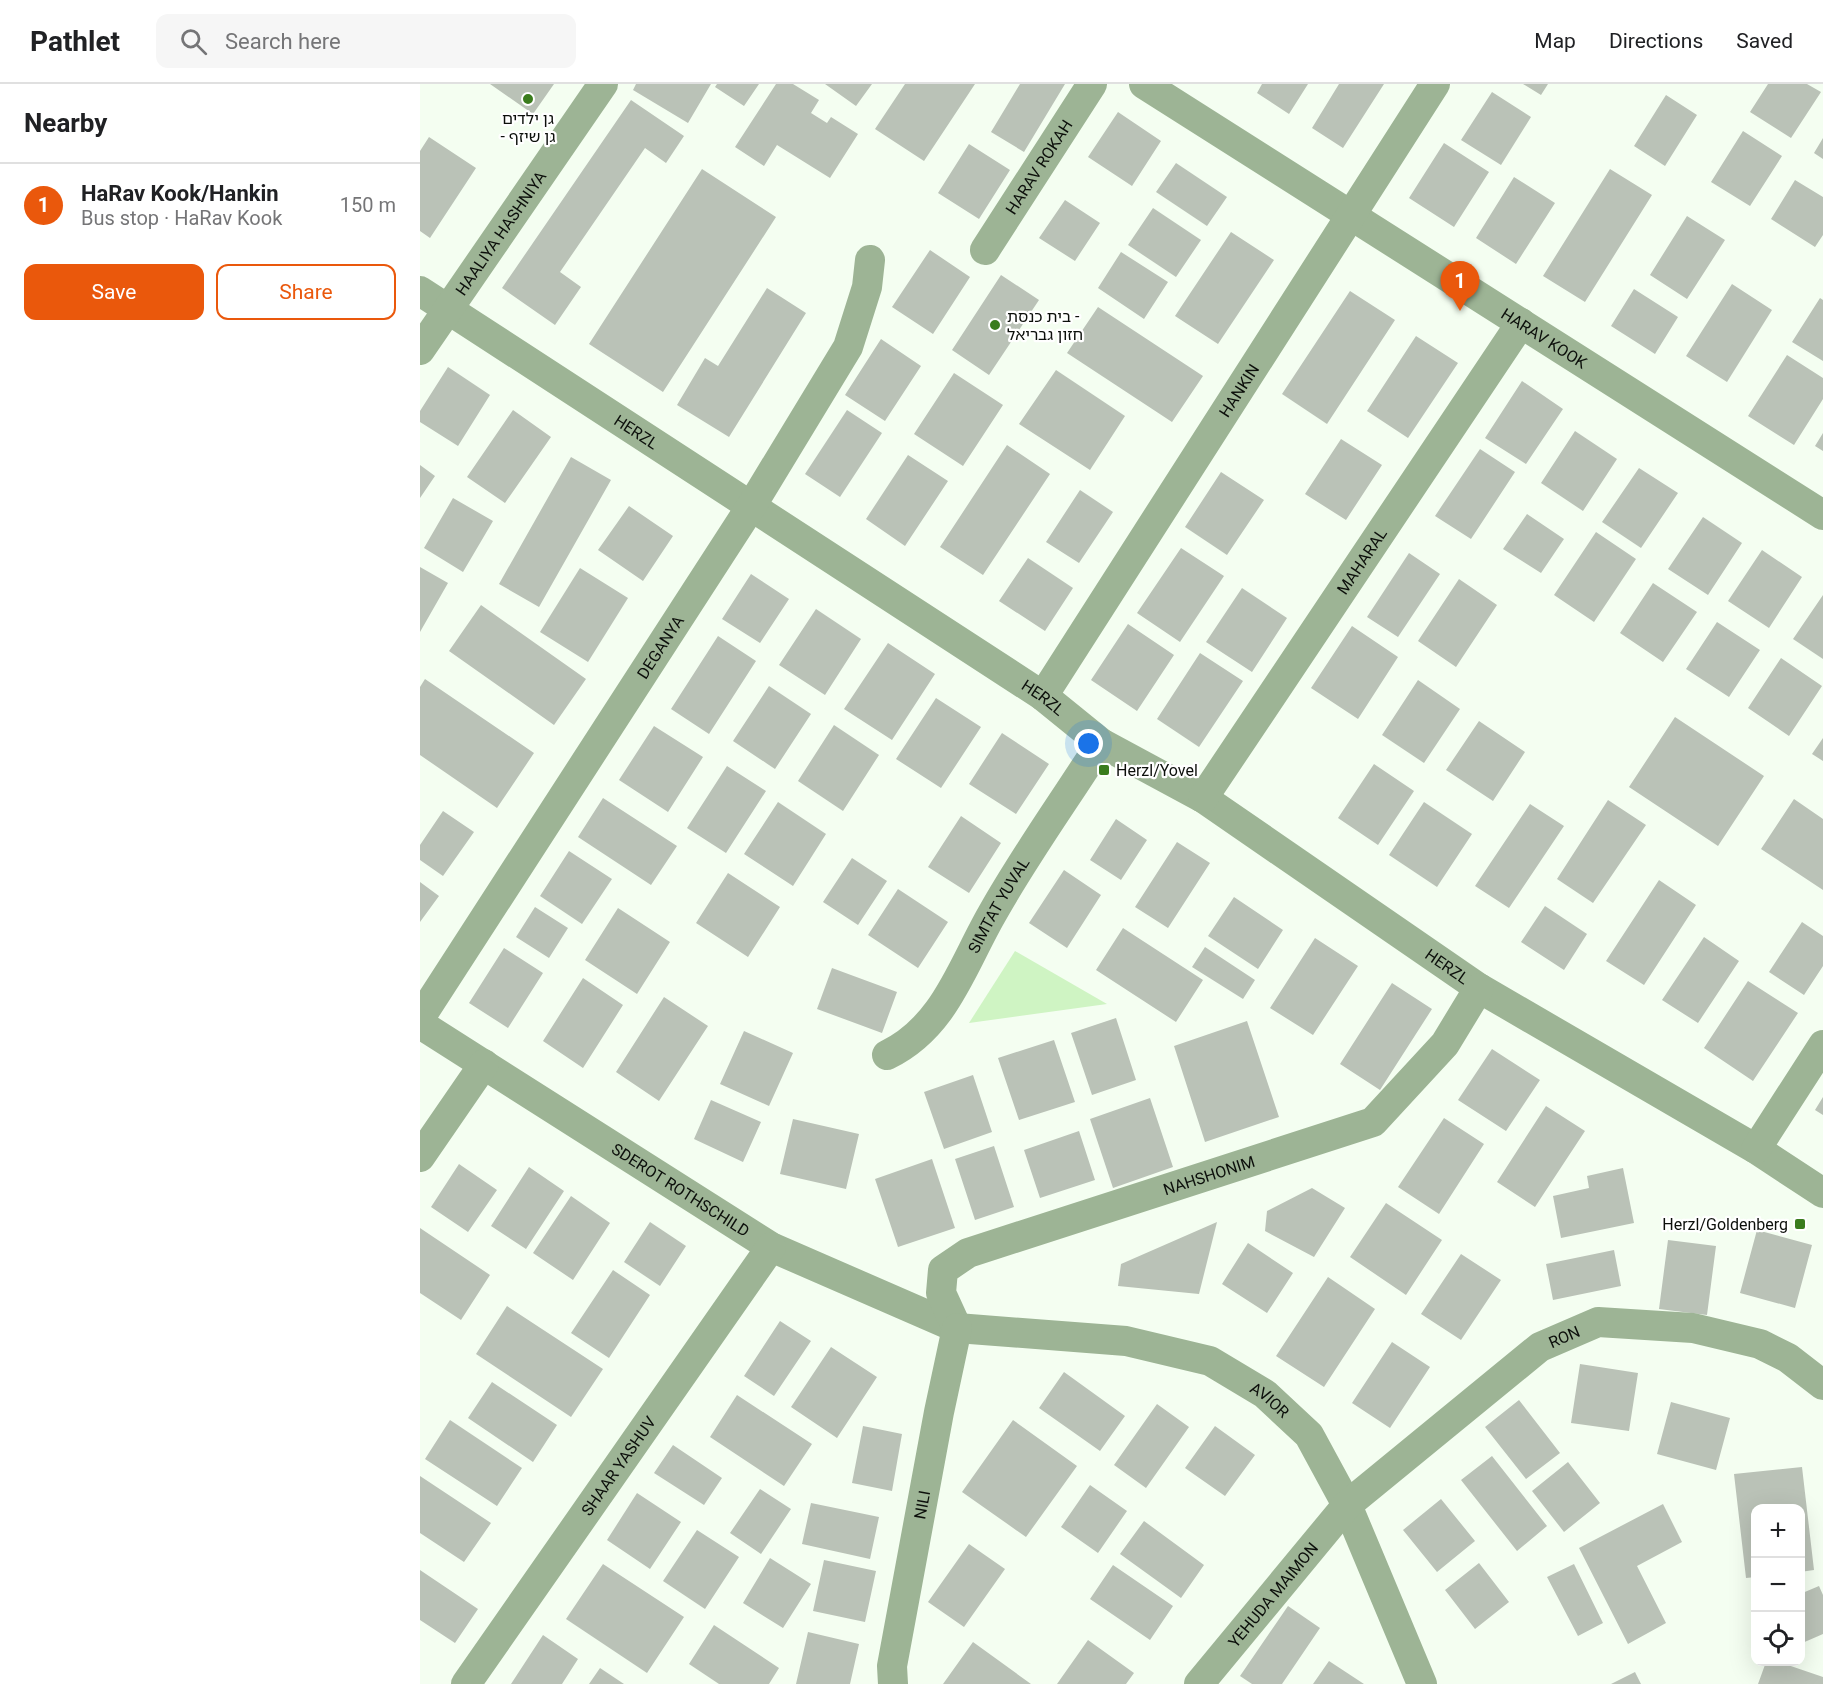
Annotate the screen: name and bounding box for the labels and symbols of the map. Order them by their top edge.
marker: גן ילדים - גן שיזף [521,92,535,106]
place label: גן ילדים - גן שיזף [500,109,556,146]
street label: HARAV ROKAH [1002,116,1076,218]
street label: HAALIYA HASHNIYA [452,167,550,299]
pin: 1 [1440,262,1480,311]
street label: HARAV KOOK [1498,304,1591,373]
place label: בית כנסת - חזון גבריאל [1007,307,1083,344]
marker: בית כנסת - חזון גבריאל [988,318,1002,332]
street label: HANKIN [1215,361,1263,421]
street label: HERZL [610,411,662,453]
street label: MAHARAL [1333,524,1391,598]
street label: DEGANYA [633,612,688,682]
street label: HERZL [1018,676,1069,720]
your location [1074,729,1103,758]
place label: Herzl/Yovel [1116,761,1198,780]
marker: Herzl/Yovel [1097,763,1111,777]
street label: SIMTAT YUVAL [964,854,1034,956]
street label: HERZL [1421,945,1473,988]
street label: SDEROT ROTHSCHILD [608,1139,753,1241]
street label: NAHSHONIM [1161,1152,1257,1199]
place label: Herzl/Goldenberg [1662,1215,1788,1234]
marker: Herzl/Goldenberg [1793,1217,1807,1231]
street label: RON [1546,1322,1583,1352]
street label: AVIOR [1247,1378,1293,1422]
street label: SHAAR YASHUV [578,1413,660,1519]
street label: NILI [910,1489,934,1521]
street label: YEHUDA MAIMON [1224,1539,1322,1651]

